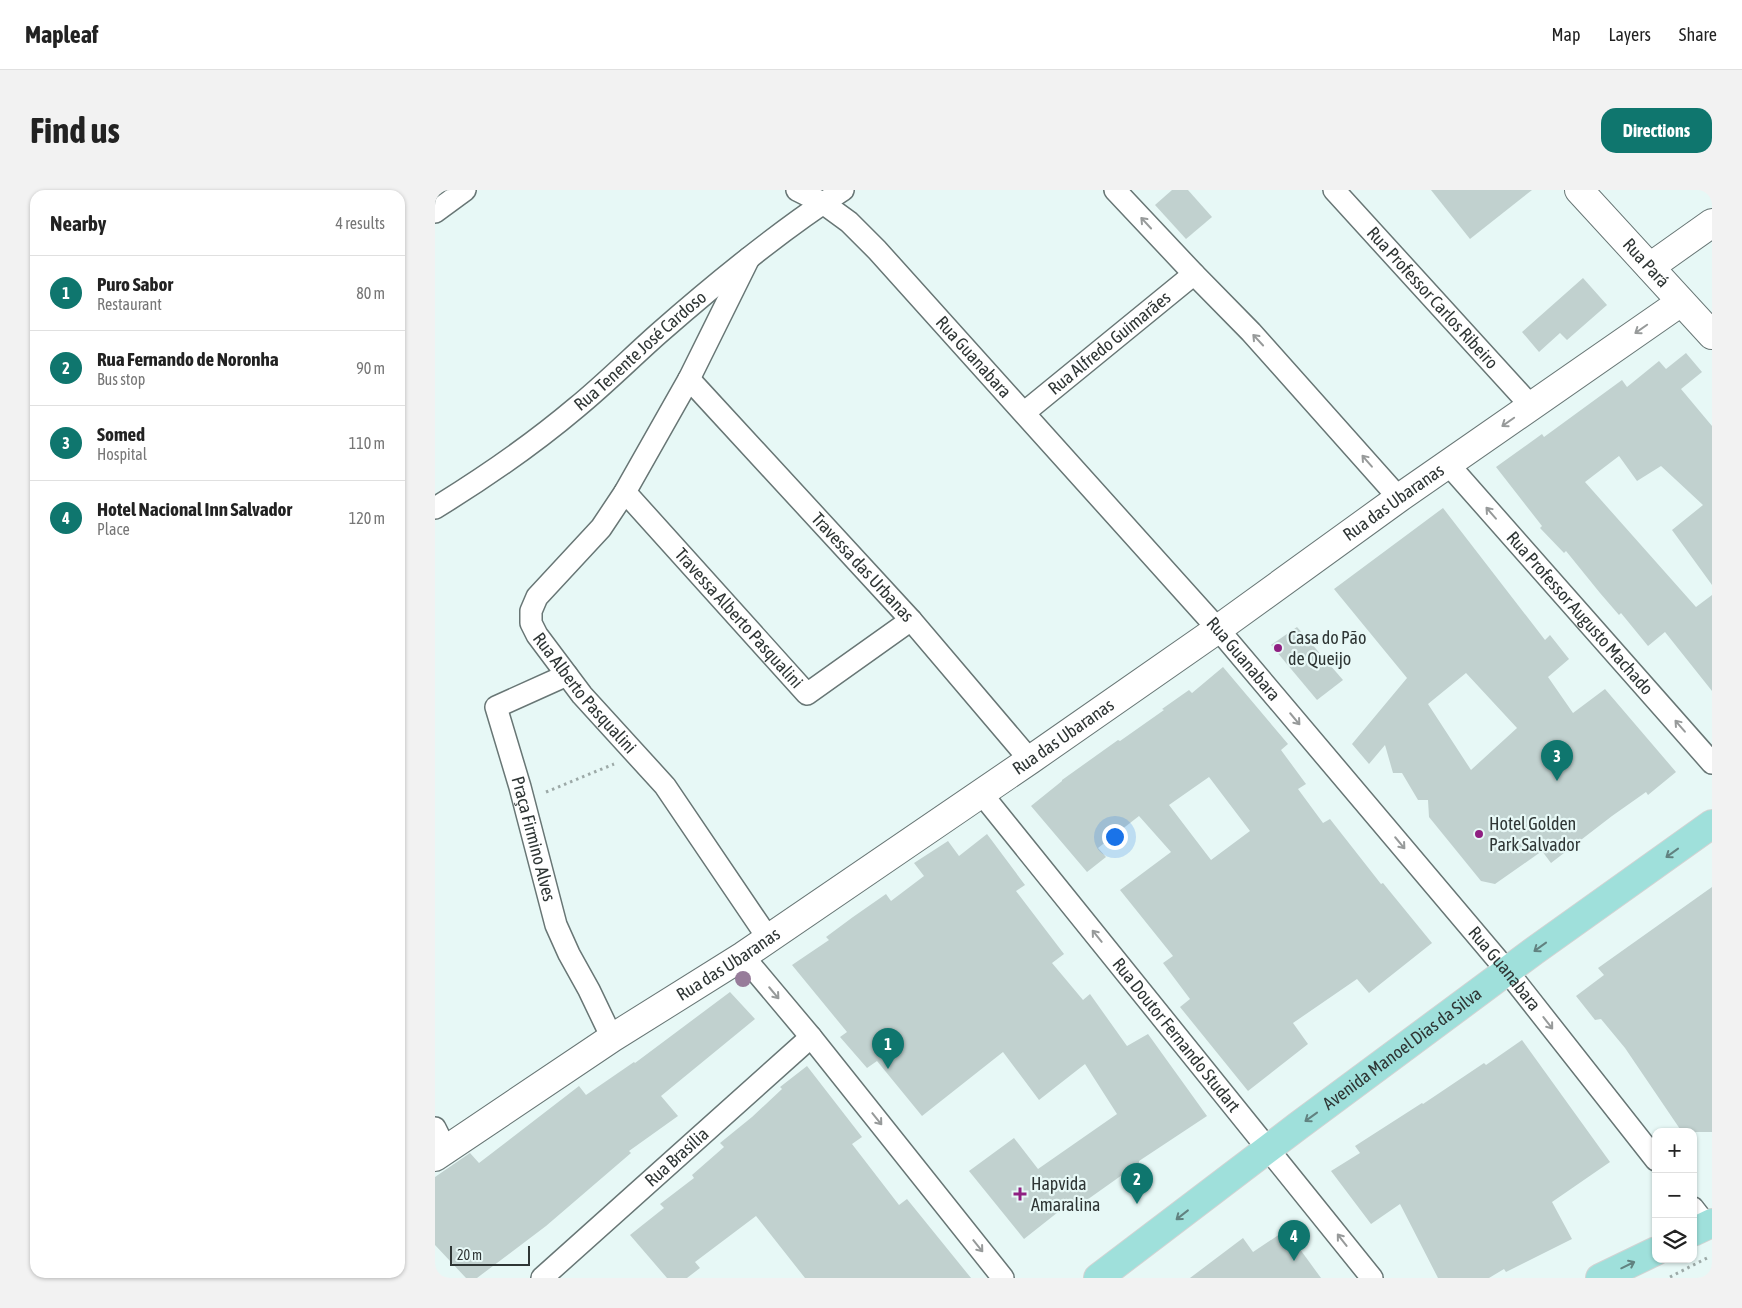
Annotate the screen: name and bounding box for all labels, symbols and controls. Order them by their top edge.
text: Mapleaf [25,21,98,48]
text: Map [1551,24,1580,45]
text: Layers [1608,24,1651,45]
text: Share [1679,24,1717,45]
button: Directions [1601,108,1712,153]
text: Find us [30,110,120,150]
text: Nearby [50,211,106,235]
text: 4 results [335,214,385,232]
one-way arrow [1140,217,1152,229]
street label: Rua Professor Carlos Ribeiro [1363,222,1503,373]
street label: Rua Pará [1619,234,1674,291]
text: Puro Sabor [97,273,173,295]
text: 1 [62,284,70,302]
text: 80 m [356,284,385,302]
street label: Rua Tenente José Cardoso [570,286,710,415]
street label: Rua Alfredo Guimarães [1044,287,1174,399]
text: Restaurant [97,295,162,313]
street label: Rua Guanabara [932,312,1016,402]
one-way arrow [1634,324,1648,335]
one-way arrow [1253,334,1264,347]
text: Rua Fernando de Noronha [97,348,279,370]
text: 2 [62,359,70,377]
text: 90 m [356,359,385,377]
text: Bus stop [97,370,145,388]
one-way arrow [1501,417,1515,427]
text: Somed [97,423,145,445]
text: 3 [62,434,70,452]
text: 110 m [349,434,385,452]
text: Hospital [97,445,147,463]
one-way arrow [1361,455,1373,468]
street label: Rua das Ubaranas [1339,459,1448,545]
text: Hotel Nacional Inn Salvador [97,498,292,520]
one-way arrow [1485,506,1497,519]
street label: Travessa das Urbanas [807,508,918,626]
text: 4 [62,509,70,527]
text: 120 m [349,509,385,527]
text: Place [97,520,130,538]
street label: Rua Professor Augusto Machado [1502,527,1658,699]
street label: Travessa Alberto Pasqualini [671,544,808,692]
street label: Rua Guanabara [1203,613,1285,705]
place label: Casa do Pão de Queijo [1288,627,1366,669]
street label: Rua Alberto Pasqualini [529,628,641,757]
marker: Casa do Pão de Queijo [1272,642,1284,654]
street label: Rua das Ubaranas [1008,694,1118,779]
one-way arrow [1289,713,1301,726]
one-way arrow [1674,720,1686,733]
pin: 3 [1541,740,1573,781]
street label: Praça Firmino Alves [507,774,560,904]
place label: Hotel Golden Park Salvador [1489,813,1581,855]
your location [1102,824,1128,850]
marker: Hotel Golden Park Salvador [1473,828,1485,840]
one-way arrow [1394,837,1406,850]
one-way arrow [1665,848,1679,858]
street label: Rua Guanabara [1464,922,1545,1015]
street label: Rua das Ubaranas [673,923,784,1005]
one-way arrow [1092,930,1103,943]
one-way arrow [1533,942,1547,952]
street label: Rua Doutor Fernando Studart [1108,954,1245,1116]
street label: Avenida Manoel Dias da Silva [1318,983,1485,1114]
one-way arrow [768,986,779,999]
one-way arrow [1543,1016,1553,1030]
pin: 1 [872,1028,904,1069]
one-way arrow [871,1112,882,1125]
one-way arrow [1304,1112,1318,1122]
street label: Rua Brasília [640,1123,713,1191]
map controls [1652,1128,1697,1263]
button: + [1652,1128,1697,1173]
pin: 2 [1121,1163,1153,1204]
place label: Hapvida Amaralina [1031,1173,1100,1215]
button: − [1652,1173,1697,1218]
marker: Hapvida Amaralina [1013,1187,1027,1201]
one-way arrow [1176,1210,1189,1221]
button: layers [1652,1218,1697,1263]
pin: 4 [1278,1220,1310,1261]
one-way arrow [1336,1234,1347,1247]
one-way arrow [972,1239,983,1252]
scale bar [450,1243,530,1266]
text: 20 m [457,1247,482,1263]
one-way arrow [1620,1259,1635,1269]

